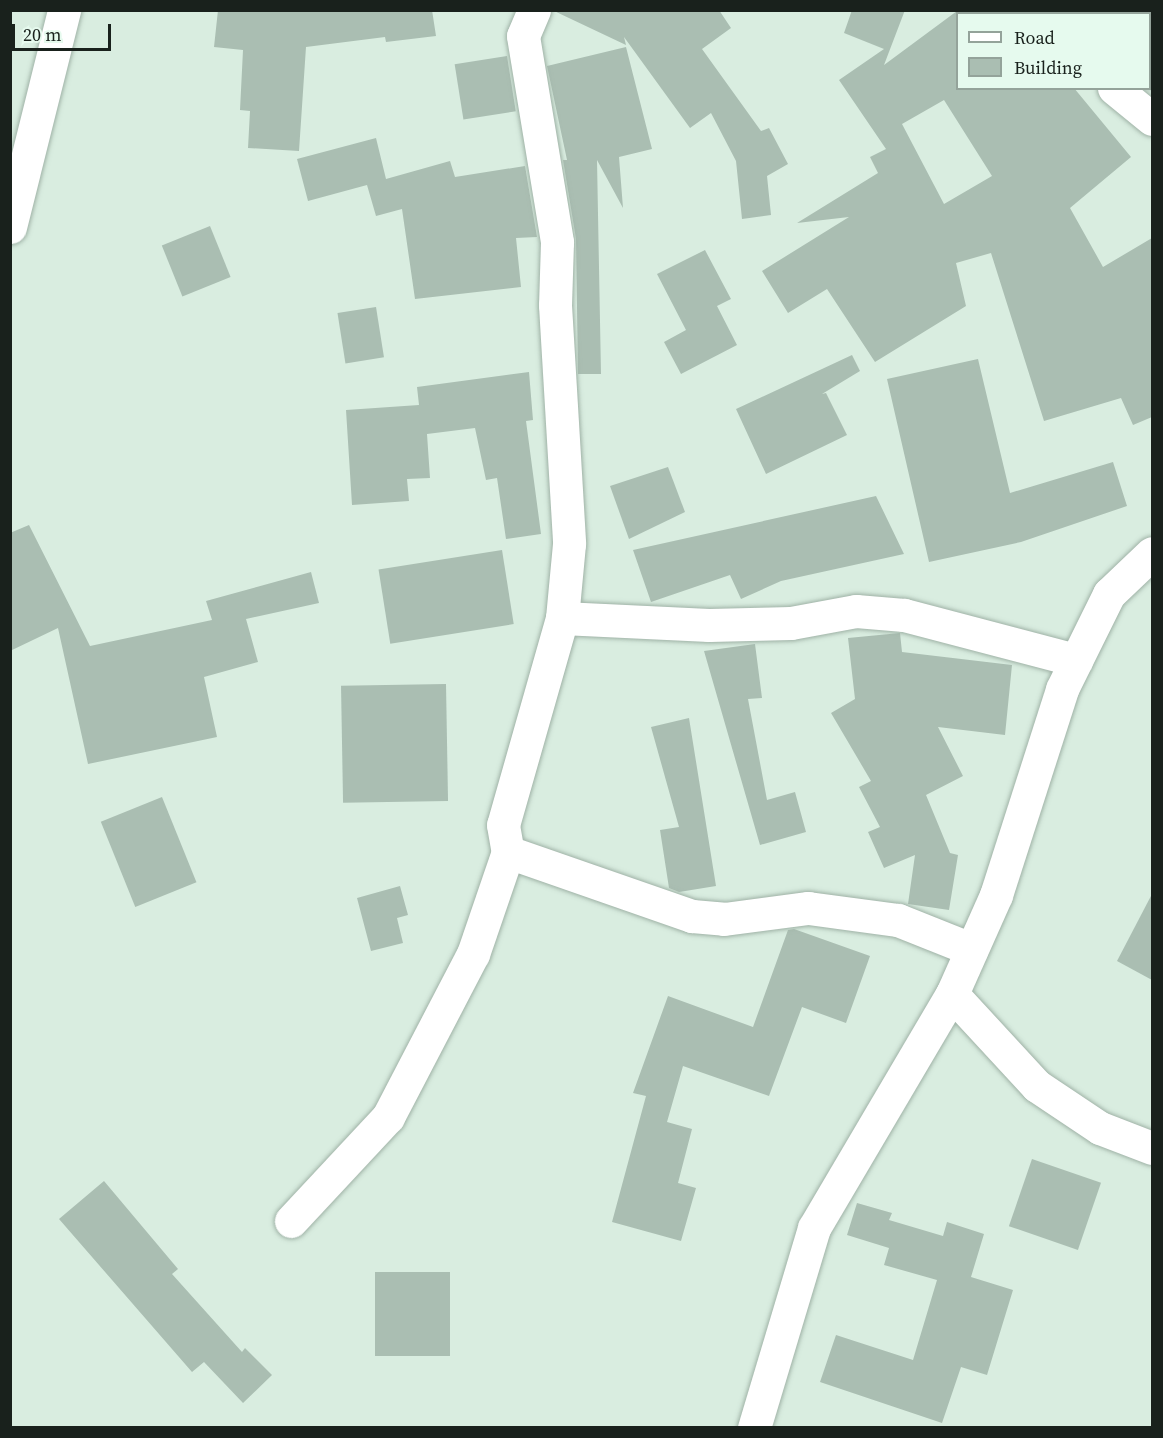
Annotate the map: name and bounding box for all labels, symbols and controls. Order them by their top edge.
scale bar [15,12,114,50]
legend [956,12,1151,90]
text: 20 m [23,22,61,47]
text: Road [1014,25,1055,50]
text: Building [1014,55,1082,80]

